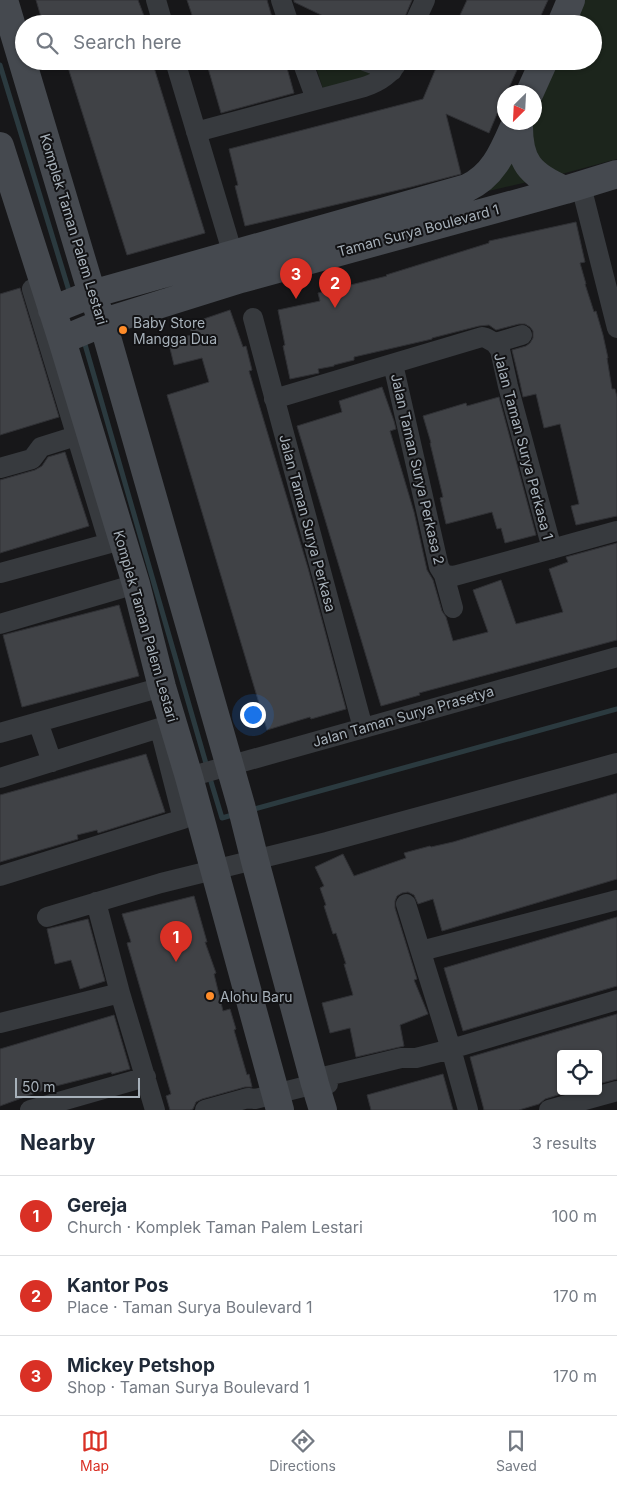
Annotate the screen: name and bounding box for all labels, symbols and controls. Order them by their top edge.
search box [15,15,602,70]
icon: search [33,29,61,57]
text: Search here [73,31,182,54]
north arrow [497,85,542,130]
street label: Komplek Taman Palem Lestari [37,131,111,327]
street label: Taman Surya Boulevard 1 [335,200,501,260]
pin: 3 [280,258,312,299]
pin: 2 [319,267,351,308]
place label: Baby Store Mangga Dua [133,314,217,347]
marker: Baby Store Mangga Dua [117,324,129,336]
street label: Jalan Taman Surya Perkasa 1 [491,351,557,541]
street label: Jalan Taman Surya Perkasa 2 [388,372,448,566]
street label: Jalan Taman Surya Perkasa [276,432,340,614]
street label: Komplek Taman Palem Lestari [110,528,182,724]
street label: Jalan Taman Surya Prasetya [310,682,496,750]
your location [240,702,266,728]
pin: 1 [160,921,192,962]
place label: Alohu Baru [220,988,293,1005]
marker: Alohu Baru [204,990,216,1002]
map controls [557,1050,602,1095]
button: locate [557,1050,602,1095]
scale bar [15,1075,140,1098]
text: 50 m [22,1078,56,1095]
text: Nearby [20,1130,95,1155]
text: 3 results [532,1133,597,1153]
text: Gereja [67,1194,127,1217]
text: 1 [33,1206,39,1226]
text: 100 m [552,1206,597,1226]
text: Church · Komplek Taman Palem Lestari [67,1217,363,1237]
text: Kantor Pos [67,1274,169,1297]
text: 2 [31,1286,41,1306]
text: 170 m [553,1286,597,1306]
text: Place · Taman Surya Boulevard 1 [67,1297,313,1317]
text: Mickey Petshop [67,1354,215,1377]
text: 3 [31,1366,41,1386]
text: 170 m [553,1366,597,1386]
text: Shop · Taman Surya Boulevard 1 [67,1377,310,1397]
tab: Map [80,1427,109,1474]
tab: Directions [269,1427,336,1474]
tab: Saved [496,1427,537,1474]

